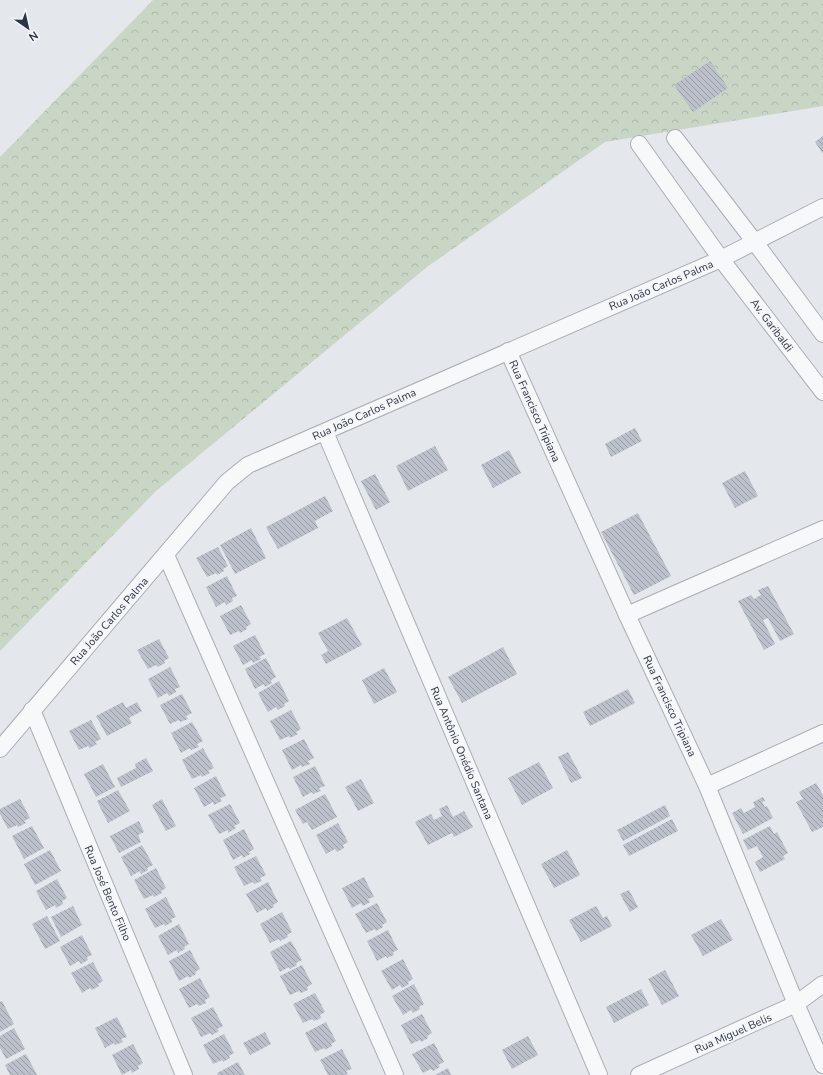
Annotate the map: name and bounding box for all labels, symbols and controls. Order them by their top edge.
north arrow [8,8,48,48]
text: N [26,27,41,44]
street label: Rua João Carlos Palma [607,257,716,314]
street label: Av. Garibaldi [747,296,797,355]
street label: Rua Francisco Tripiana [505,358,564,465]
street label: Rua João Carlos Palma [310,385,419,444]
street label: Rua João Carlos Palma [67,574,152,669]
street label: Rua Francisco Tripiana [639,653,700,759]
street label: Rua Antônio Onédio Santana [427,684,496,822]
street label: Rua José Bento Filho [81,843,134,943]
street label: Rua Miguel Belis [692,1010,774,1057]

